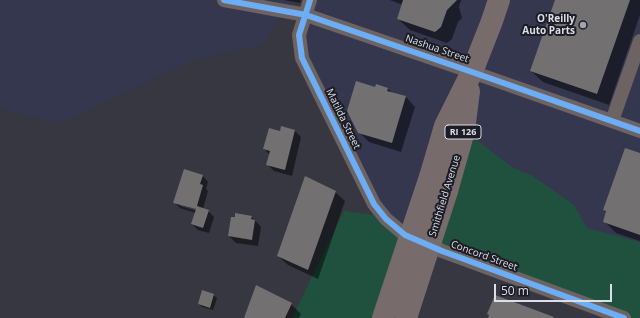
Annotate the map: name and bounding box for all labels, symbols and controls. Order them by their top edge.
place label: O'Reilly Auto Parts [522,13,575,36]
marker: O'Reilly Auto Parts [578,20,588,30]
street label: Nashua Street [404,33,470,65]
street label: Matilda Street [323,87,363,151]
road number: RI 126 [445,125,481,139]
street label: Smithfield Avenue [427,154,463,238]
street label: Concord Street [449,238,519,274]
scale bar [496,276,614,302]
text: 50 m [501,282,529,299]

